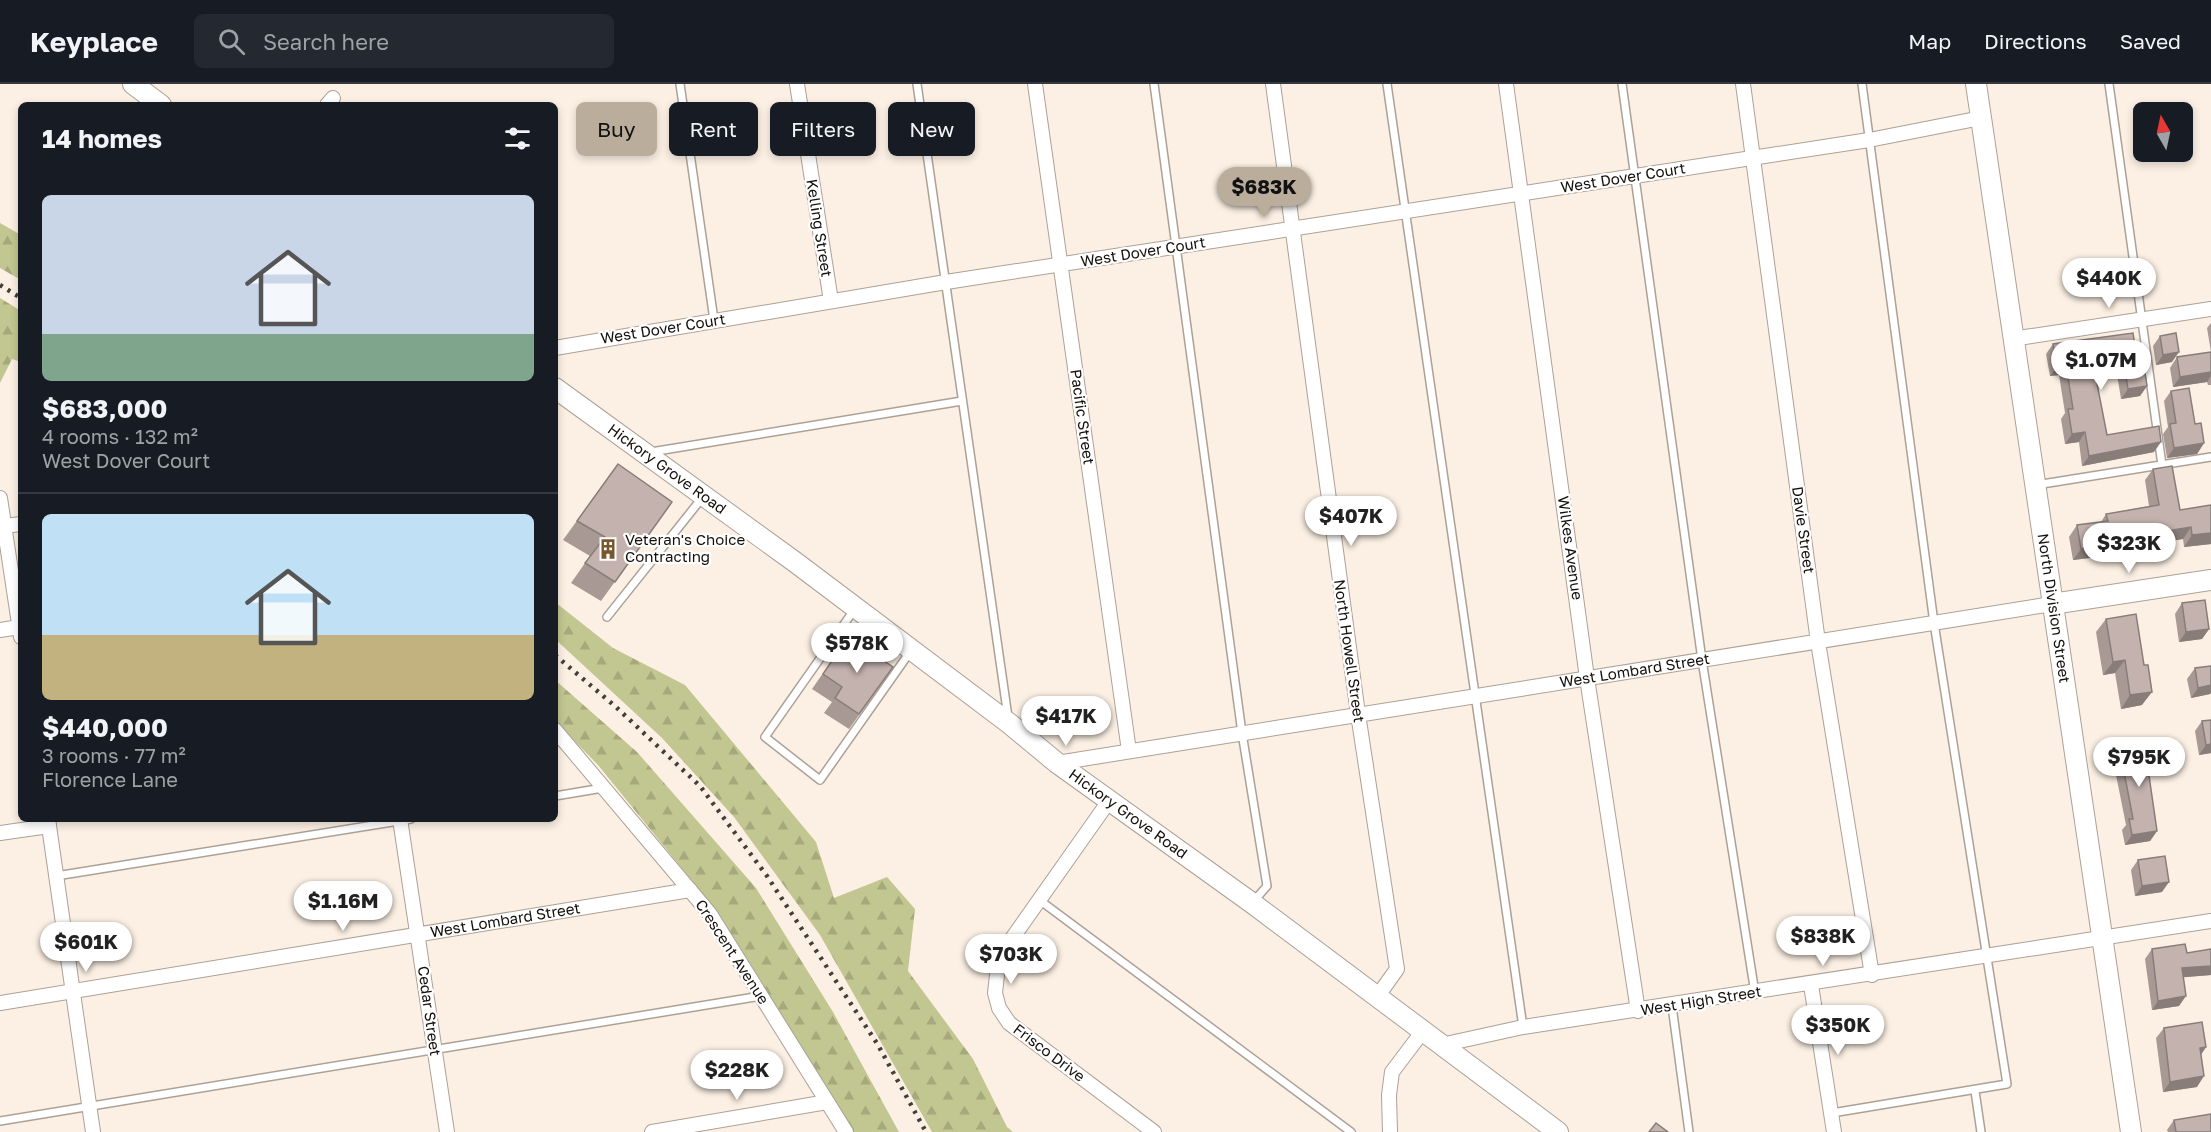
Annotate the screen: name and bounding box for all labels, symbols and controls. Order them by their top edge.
search box [194,14,614,68]
text: Keyplace [30,25,158,58]
icon: search [215,25,248,58]
text: Search here [263,28,389,55]
text: Map [1908,28,1951,54]
text: Directions [1984,28,2087,54]
text: Saved [2120,28,2181,54]
chip: Buy [576,102,657,156]
chip: Rent [669,102,758,156]
chip: Filters [770,102,876,156]
chip: New [888,102,975,156]
north arrow [2133,102,2193,162]
map controls [2133,102,2193,162]
icon: filters [501,122,534,155]
text: 14 homes [42,123,162,154]
street label: West Dover Court [1559,158,1687,196]
pin: $683K [1222,167,1306,218]
text: $683K [1231,174,1297,198]
street label: Kelling Street [803,178,837,278]
street label: West Dover Court [1079,232,1207,270]
icon: home [234,234,342,342]
pin: $440K [2067,258,2151,309]
text: $440K [2076,265,2142,289]
street label: West Dover Court [599,309,727,347]
pin: $1.07M [2052,340,2150,391]
text: $1.07M [2065,347,2137,371]
street label: Pacific Street [1067,368,1099,466]
text: $683,000 [42,393,167,424]
street label: Hickory Grove Road [605,419,730,517]
text: 4 rooms · 132 m² [42,424,198,448]
text: West Dover Court [42,448,210,472]
street label: Davie Street [1789,485,1819,575]
street label: Wilkes Avenue [1555,495,1587,601]
pin: $407K [1309,496,1393,547]
text: $407K [1319,503,1383,527]
pin: $323K [2087,523,2171,574]
place label: Veteran's Choice Contracting [625,530,745,565]
text: $323K [2097,530,2161,554]
street label: North Division Street [2035,532,2074,684]
building icon: Veteran's Choice Contracting [596,537,620,561]
icon: home [234,553,342,661]
street label: North Howell Street [1331,578,1369,724]
pin: $578K [815,623,899,674]
text: $578K [825,630,889,654]
street label: West Lombard Street [1558,649,1711,691]
pin: $417K [1024,696,1108,747]
text: $417K [1035,703,1097,727]
text: $440,000 [42,712,168,743]
pin: $795K [2097,737,2181,788]
text: 3 rooms · 77 m² [42,743,186,767]
text: $795K [2107,744,2171,768]
street label: Hickory Grove Road [1066,764,1191,862]
text: Florence Lane [42,767,178,791]
pin: $1.16M [294,881,392,932]
text: $1.16M [308,888,378,912]
street label: Crescent Avenue [692,896,774,1007]
street label: West Lombard Street [429,898,581,940]
pin: $838K [1781,916,1865,967]
pin: $601K [44,922,128,973]
text: $838K [1790,923,1856,947]
text: $601K [54,929,118,953]
pin: $703K [969,934,1053,985]
text: $703K [979,941,1043,965]
street label: Cedar Street [415,965,445,1057]
street label: West High Street [1639,982,1763,1018]
pin: $350K [1796,1005,1880,1056]
text: $350K [1805,1012,1871,1036]
street label: Frisco Drive [1010,1019,1089,1085]
pin: $228K [695,1050,779,1101]
text: $228K [704,1057,770,1081]

